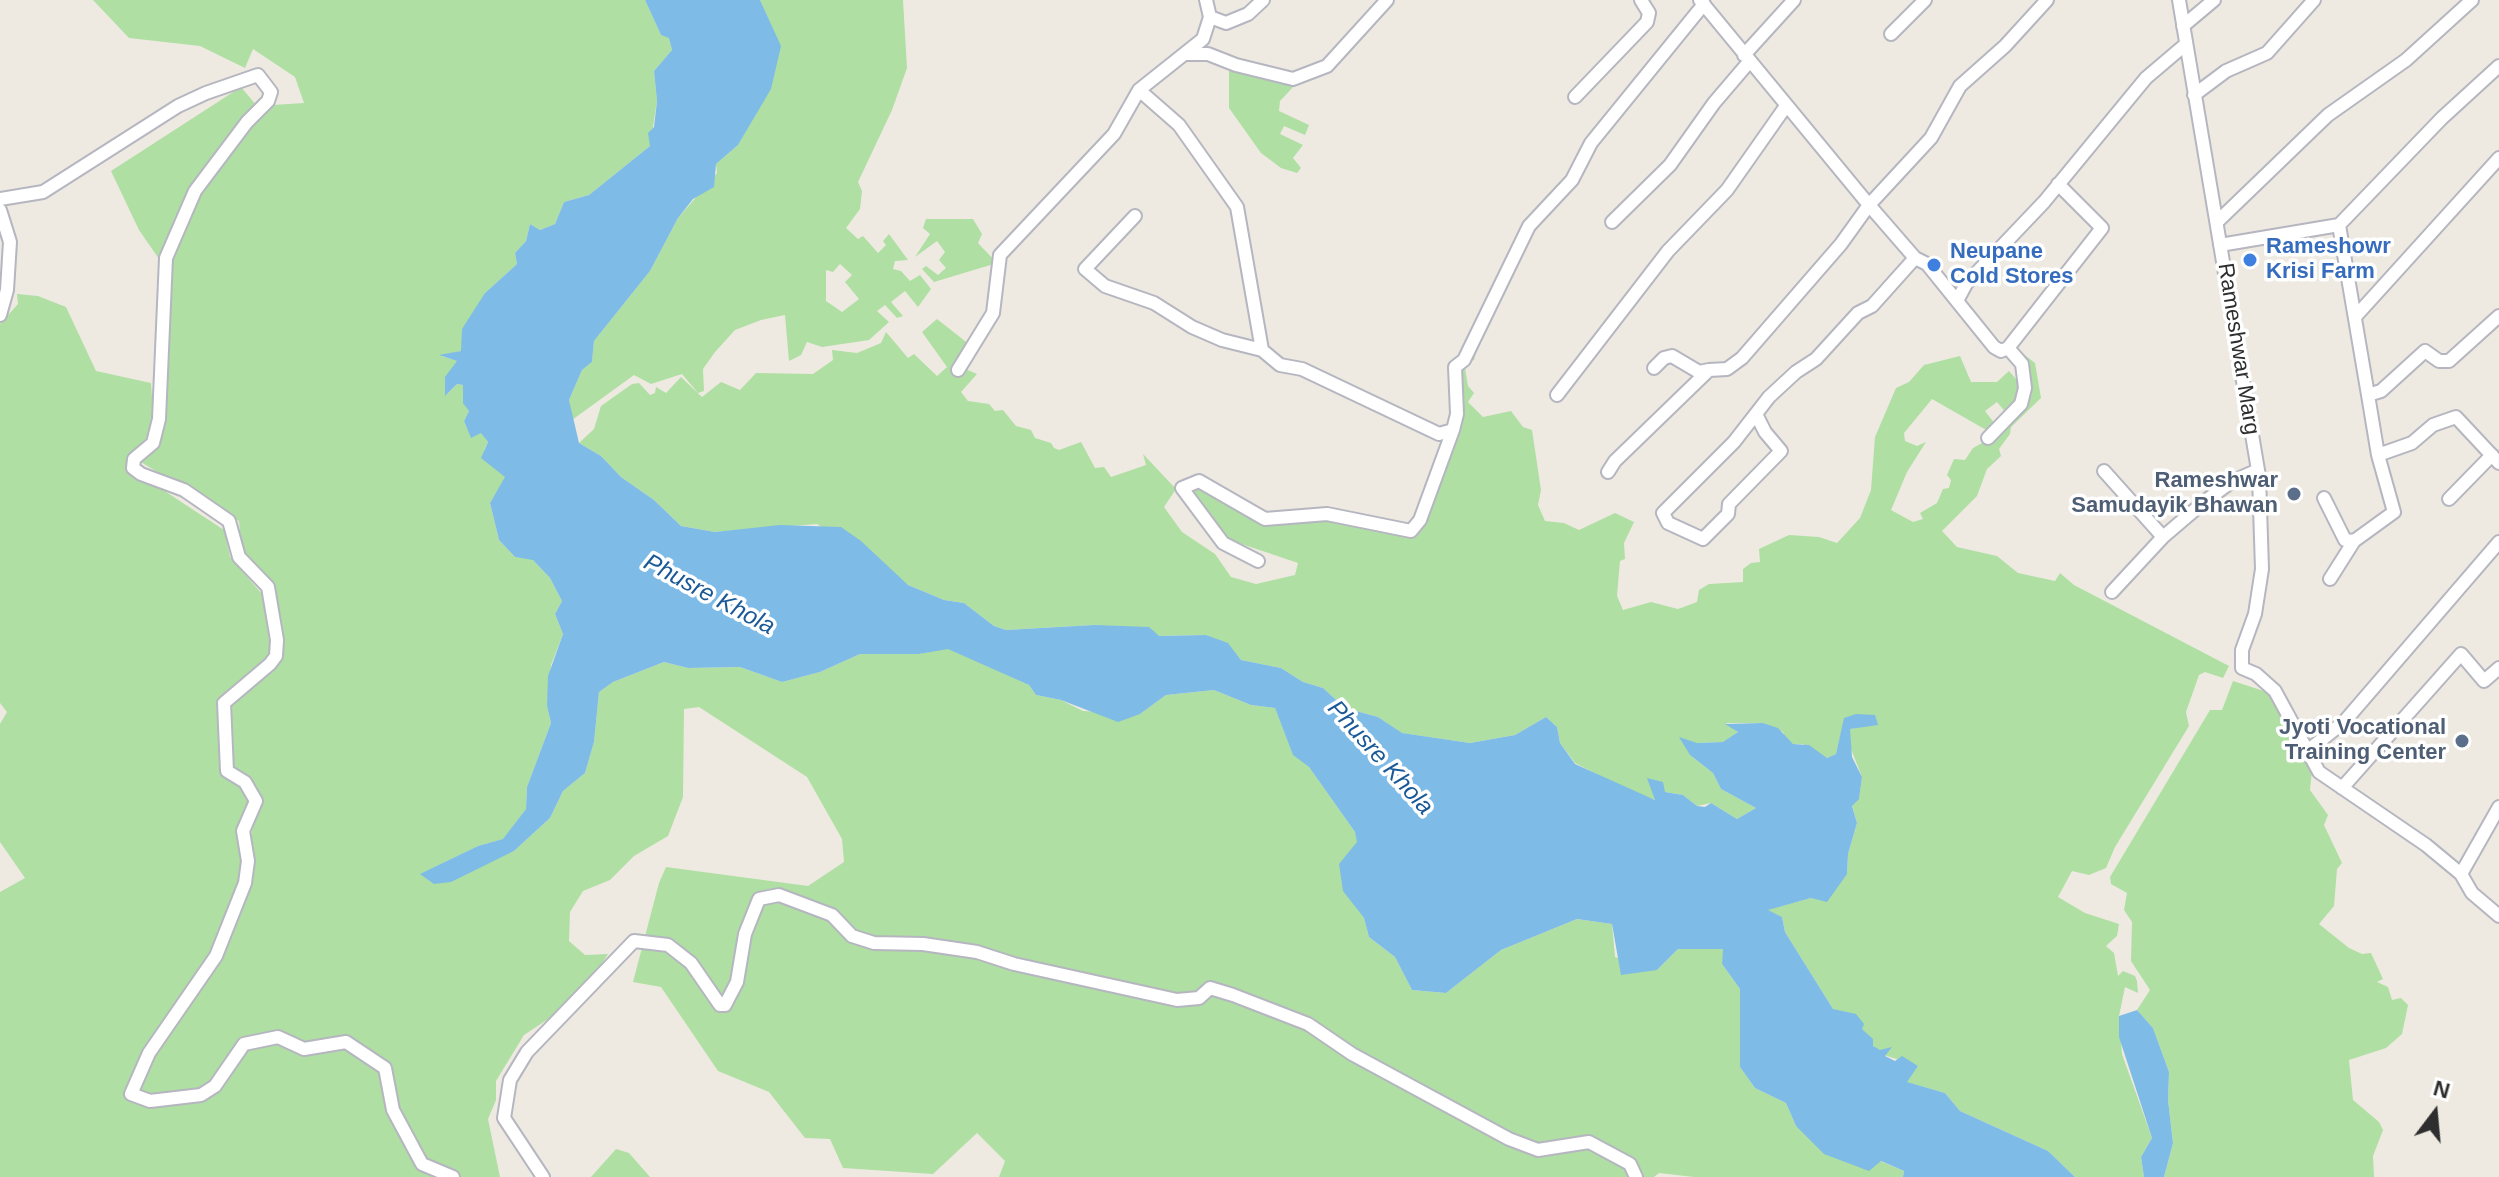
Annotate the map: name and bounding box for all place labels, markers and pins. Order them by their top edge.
place label: Rameshowr Krisi Farm [2266,234,2391,286]
place label: Neupane Cold Stores [1950,239,2073,290]
marker: Rameshowr Krisi Farm [2241,251,2259,269]
marker: Neupane Cold Stores [1925,256,1943,274]
place label: Rameshwar Samudayik Bhawan [2071,468,2278,520]
marker: Rameshwar Samudayik Bhawan [2285,485,2303,503]
place label: Jyoti Vocational Training Center [2279,715,2446,766]
marker: Jyoti Vocational Training Center [2453,732,2471,750]

